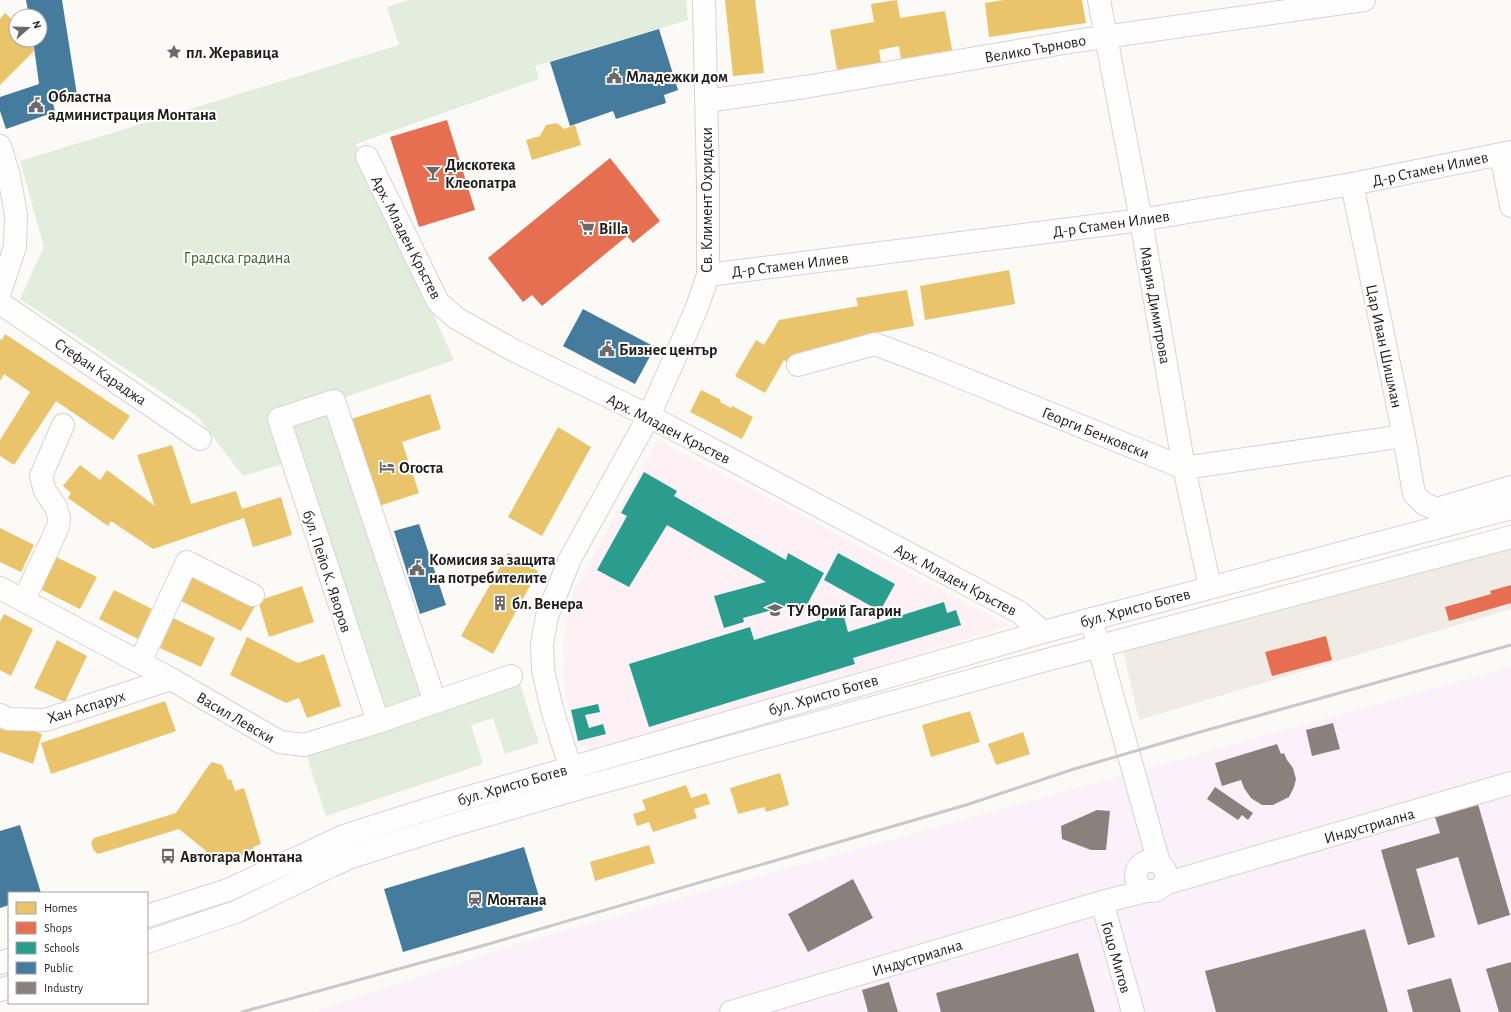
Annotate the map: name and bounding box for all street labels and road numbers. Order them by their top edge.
street label: Велико Търново [983,32,1087,66]
street label: Св. Климент Охридски [699,127,715,273]
street label: Д-р Стамен Илиев [1371,149,1490,189]
street label: Арх. Младен Кръстев [368,173,444,302]
street label: Д-р Стамен Илиев [1052,208,1171,240]
street label: Мария Димитрова [1137,245,1173,365]
street label: Д-р Стамен Илиев [731,250,850,280]
street label: Цар Иван Шишман [1363,283,1405,410]
street label: Стефан Караджа [52,335,149,408]
street label: Арх. Младен Кръстев [604,391,733,467]
street label: Георги Бенковски [1040,404,1152,462]
street label: бул. Пейо К. Яворов [299,508,354,635]
street label: Арх. Младен Кръстев [892,541,1019,619]
street label: бул. Христо Ботев [1078,586,1192,631]
street label: бул. Христо Ботев [767,672,880,719]
street label: Хан Аспарух [45,688,127,727]
street label: Васил Левски [194,689,277,747]
street label: бул. Христо Ботев [456,762,569,809]
street label: Индустриална [1322,805,1417,847]
street label: Гоцо Митов [1098,920,1134,995]
street label: Индустриална [870,937,965,980]

